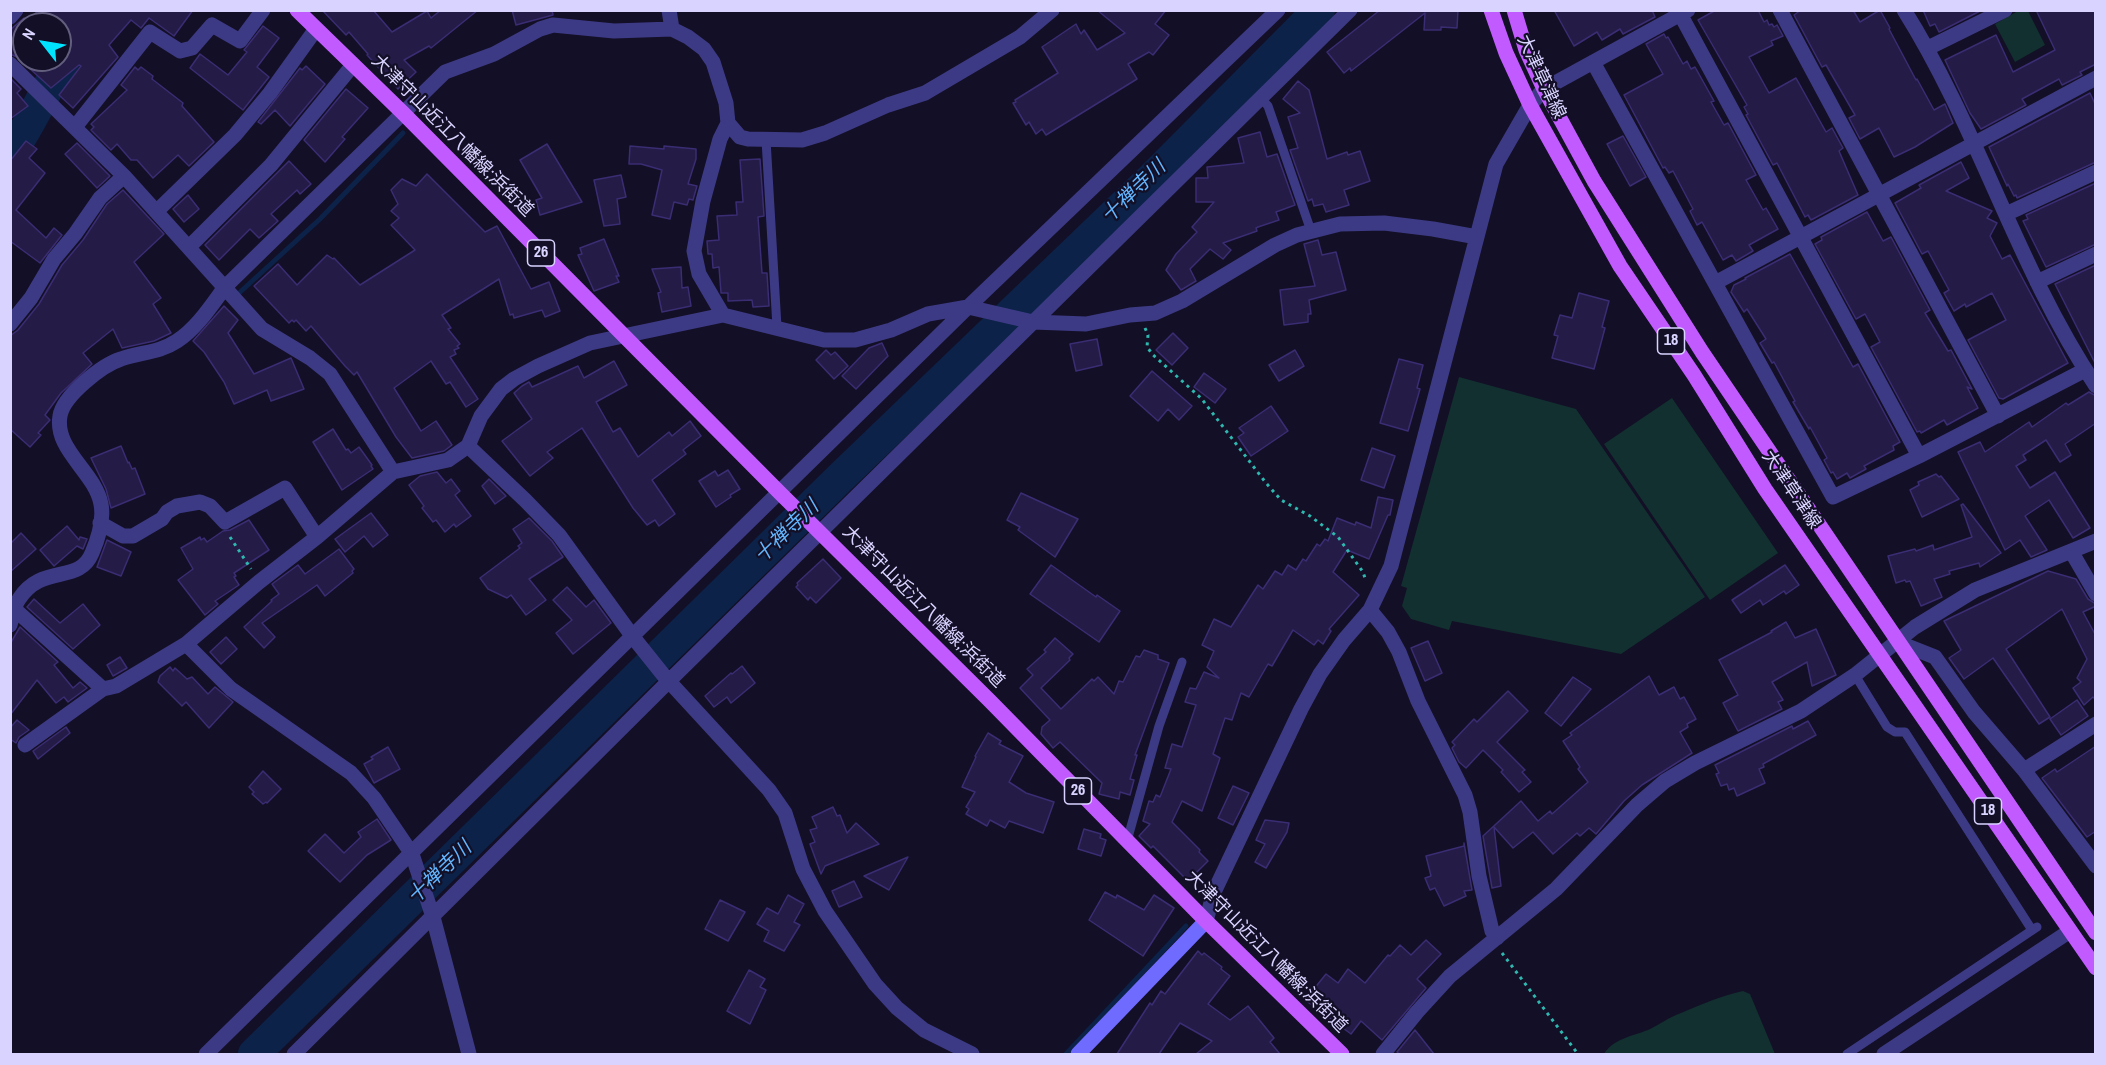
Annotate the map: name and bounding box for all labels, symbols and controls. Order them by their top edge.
north arrow [12,12,72,72]
text: N [16,24,40,43]
street label: 大津草津線 [1512,32,1570,122]
street label: 大津守山近江八幡線;浜街道 [367,51,537,221]
water label: 十禅寺川 [1097,156,1171,228]
road number: 26 [528,240,554,266]
road number: 18 [1658,328,1684,354]
street label: 大津草津線 [1757,447,1825,533]
water label: 十禅寺川 [750,496,824,568]
street label: 大津守山近江八幡線;浜街道 [838,522,1008,692]
road number: 26 [1064,778,1092,804]
road number: 18 [1974,798,2002,824]
water label: 十禅寺川 [403,837,477,909]
street label: 大津守山近江八幡線;浜街道 [1181,867,1351,1037]

